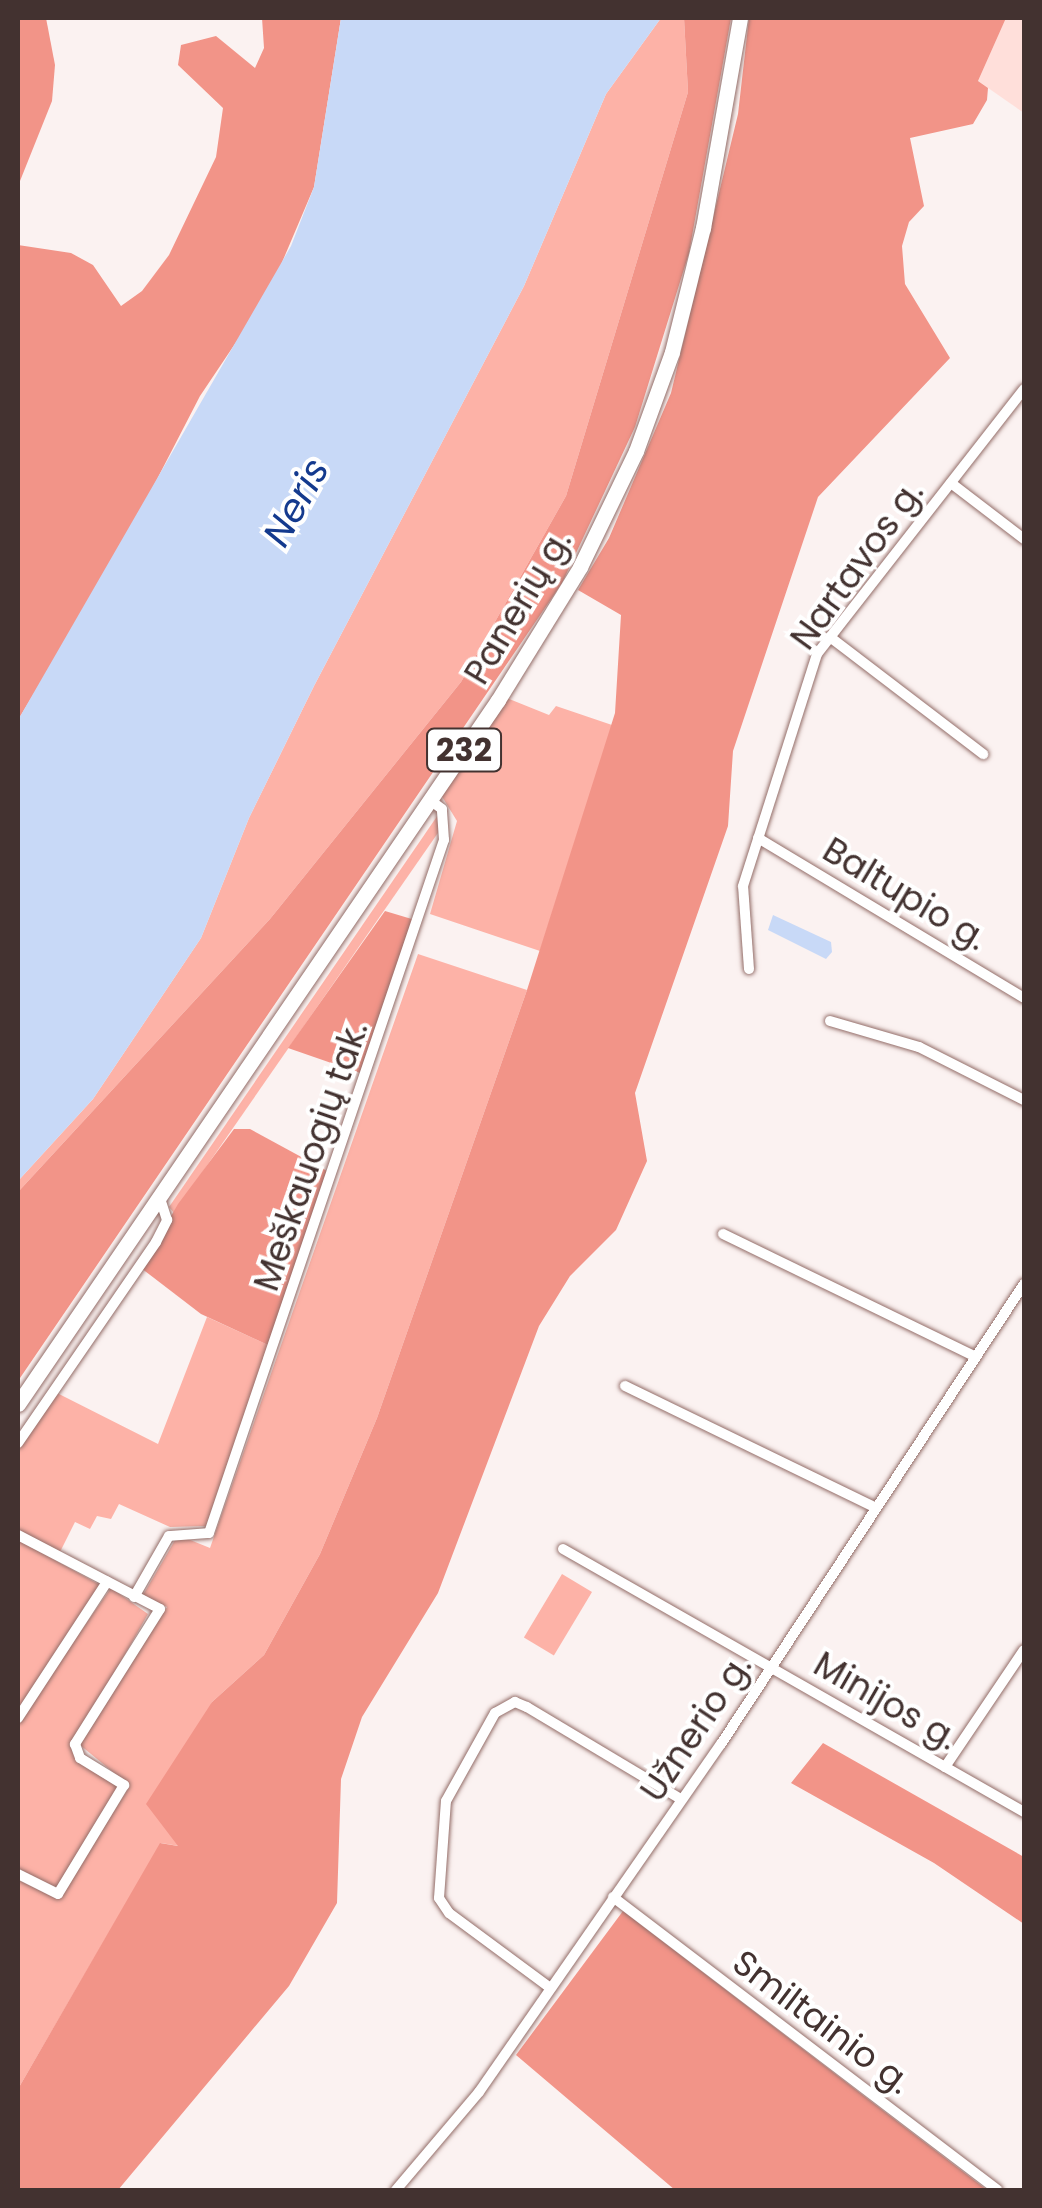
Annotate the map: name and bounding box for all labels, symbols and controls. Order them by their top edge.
water label: Neris [253,450,339,554]
street label: Nartavos g. [782,472,932,658]
street label: Panerių g. [456,522,580,692]
road number: 232 [424,723,504,777]
street label: Baltupio g. [815,829,995,959]
street label: Meškauogių tak. [245,1016,377,1296]
street label: Minijos g. [806,1643,966,1759]
street label: Užnerio g. [632,1647,760,1809]
street label: Smiltainio g. [724,1941,920,2103]

